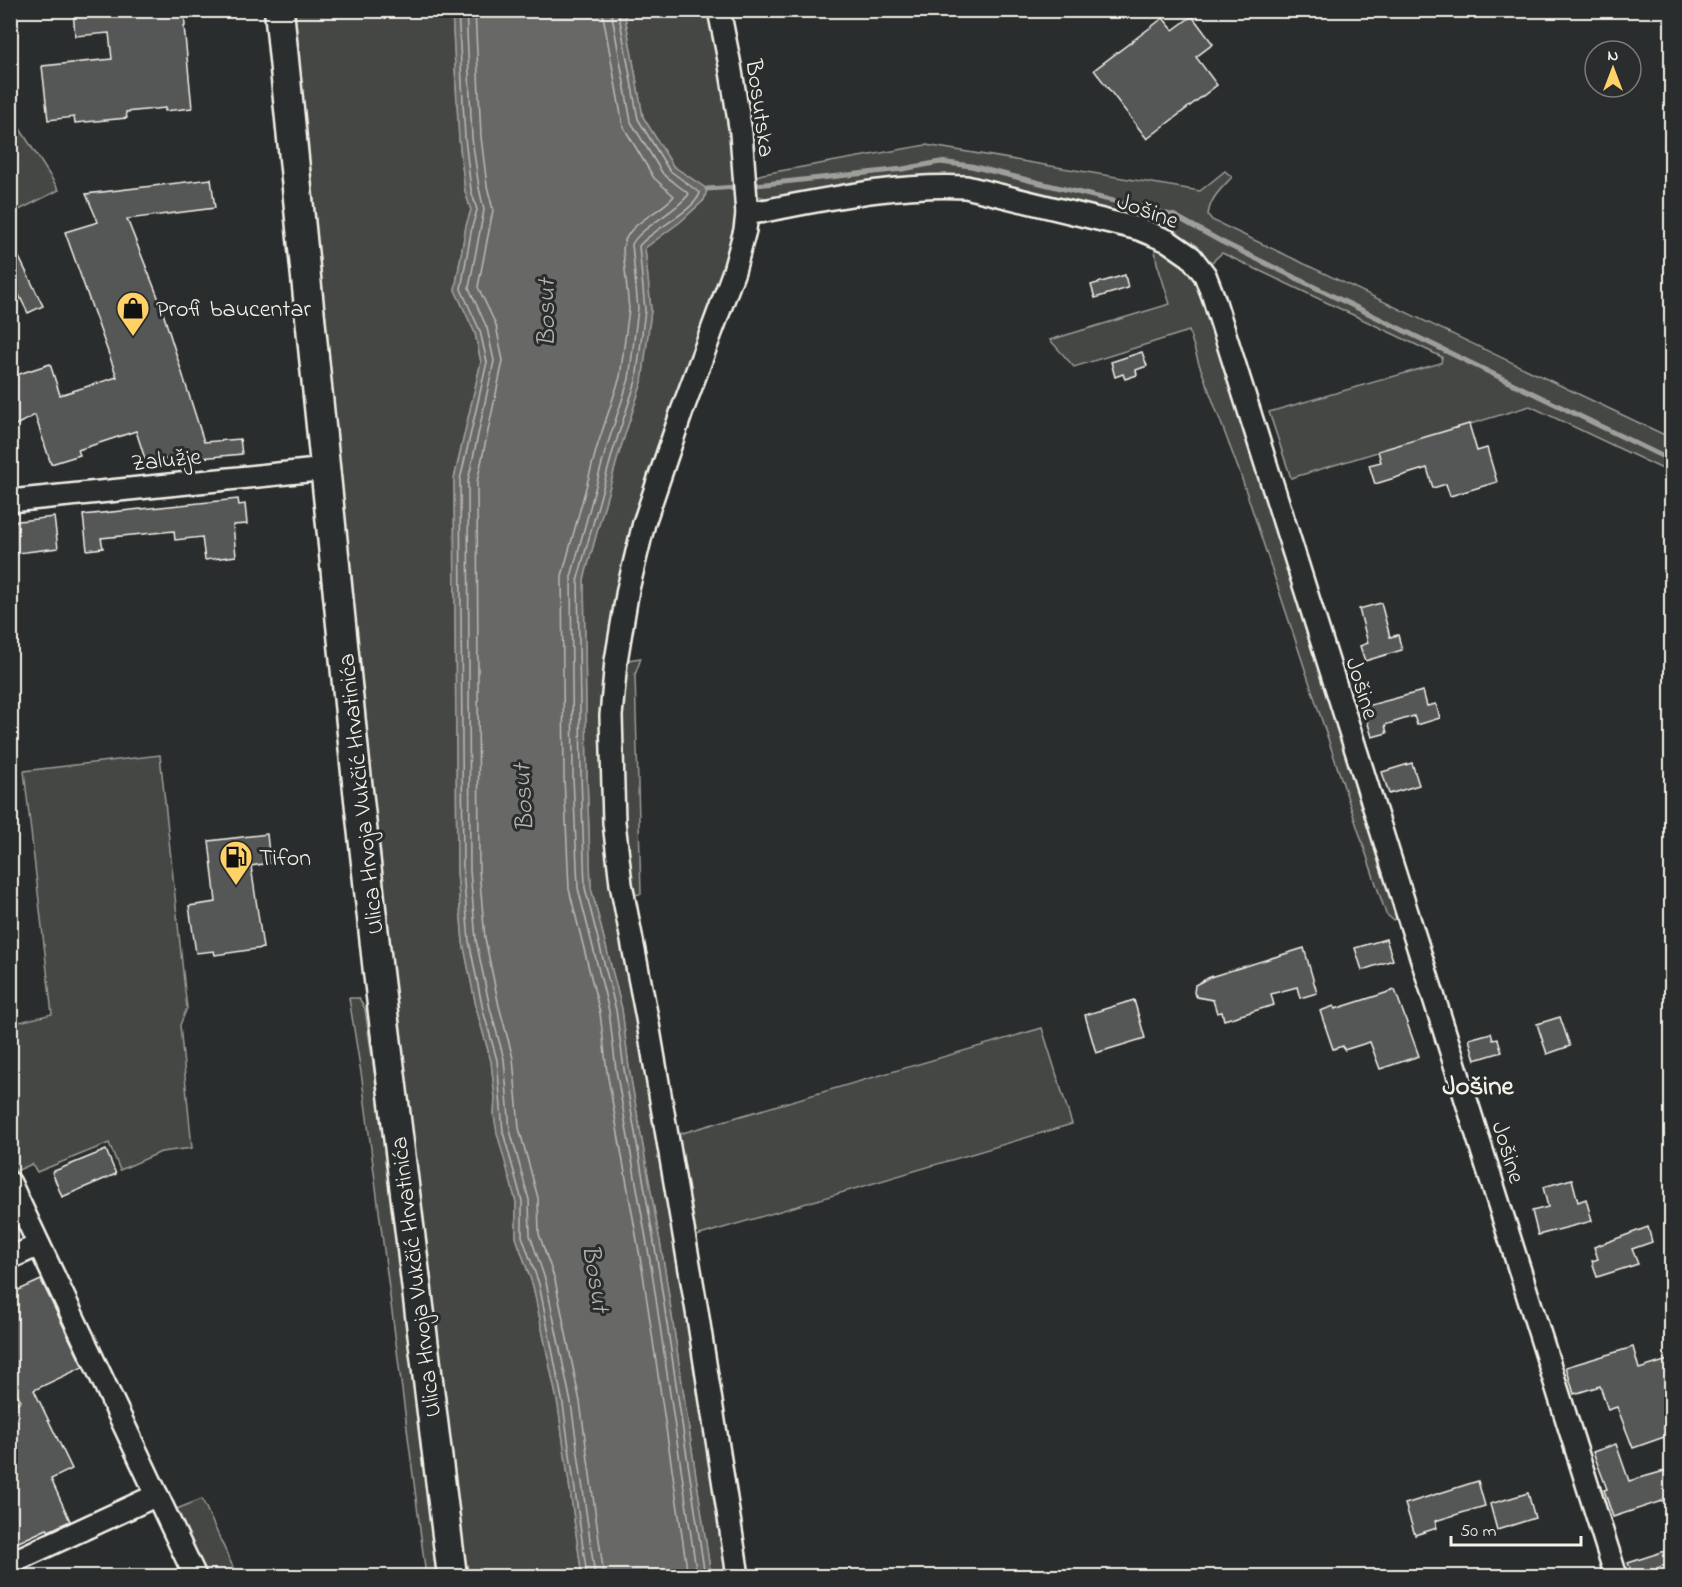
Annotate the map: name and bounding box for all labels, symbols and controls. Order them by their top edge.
north arrow [1583,39,1643,99]
text: N [1608,44,1619,68]
street label: Bosutska [734,56,783,159]
street label: Jošine [1111,185,1183,240]
water label: Bosut [529,277,567,347]
shop icon: Profi baucentar [115,290,151,337]
place label: Profi baucentar [156,293,311,328]
street label: Zalužje [130,440,203,483]
street label: Ulica Hrvoja Vukčić Hrvatinića [330,651,395,936]
street label: Jošine [1335,653,1387,724]
water label: Bosut [504,761,546,833]
fuel station icon: Tifon [218,839,254,886]
place label: Tifon [259,842,311,877]
district label: Jošine [1442,1068,1515,1107]
street label: Jošine [1481,1117,1533,1188]
street label: Ulica Hrvoja Vukčić Hrvatinića [383,1134,452,1419]
water label: Bosut [570,1242,618,1317]
scale bar [1451,1509,1582,1547]
text: 50 m [1460,1519,1497,1545]

